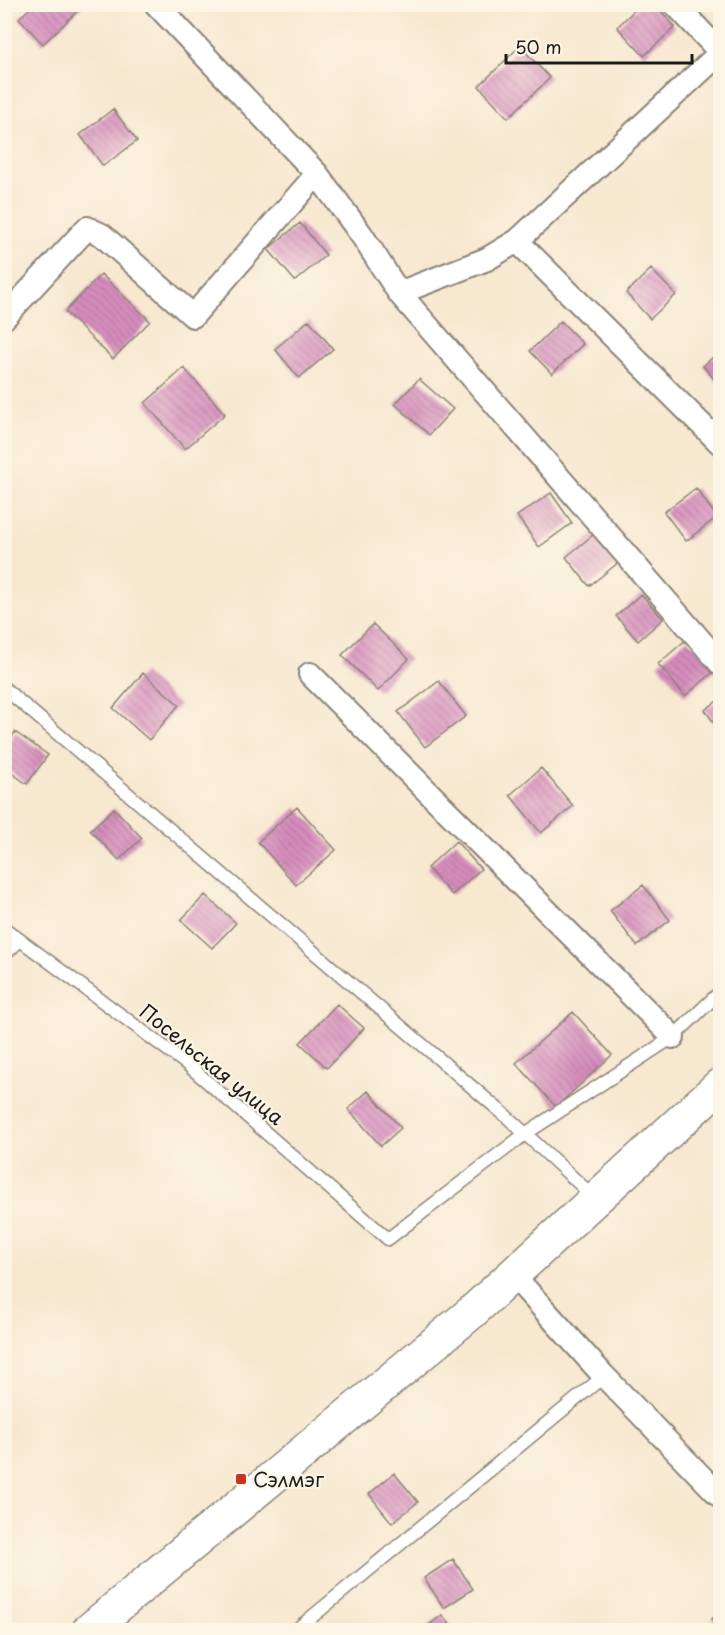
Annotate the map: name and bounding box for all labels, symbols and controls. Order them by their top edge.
scale bar [506,27,692,65]
text: 50 m [515,33,562,60]
street label: Посельская улица [133,996,291,1132]
place label: Сэлмэг [253,1464,325,1494]
marker: Сэлмэг [234,1472,248,1486]

